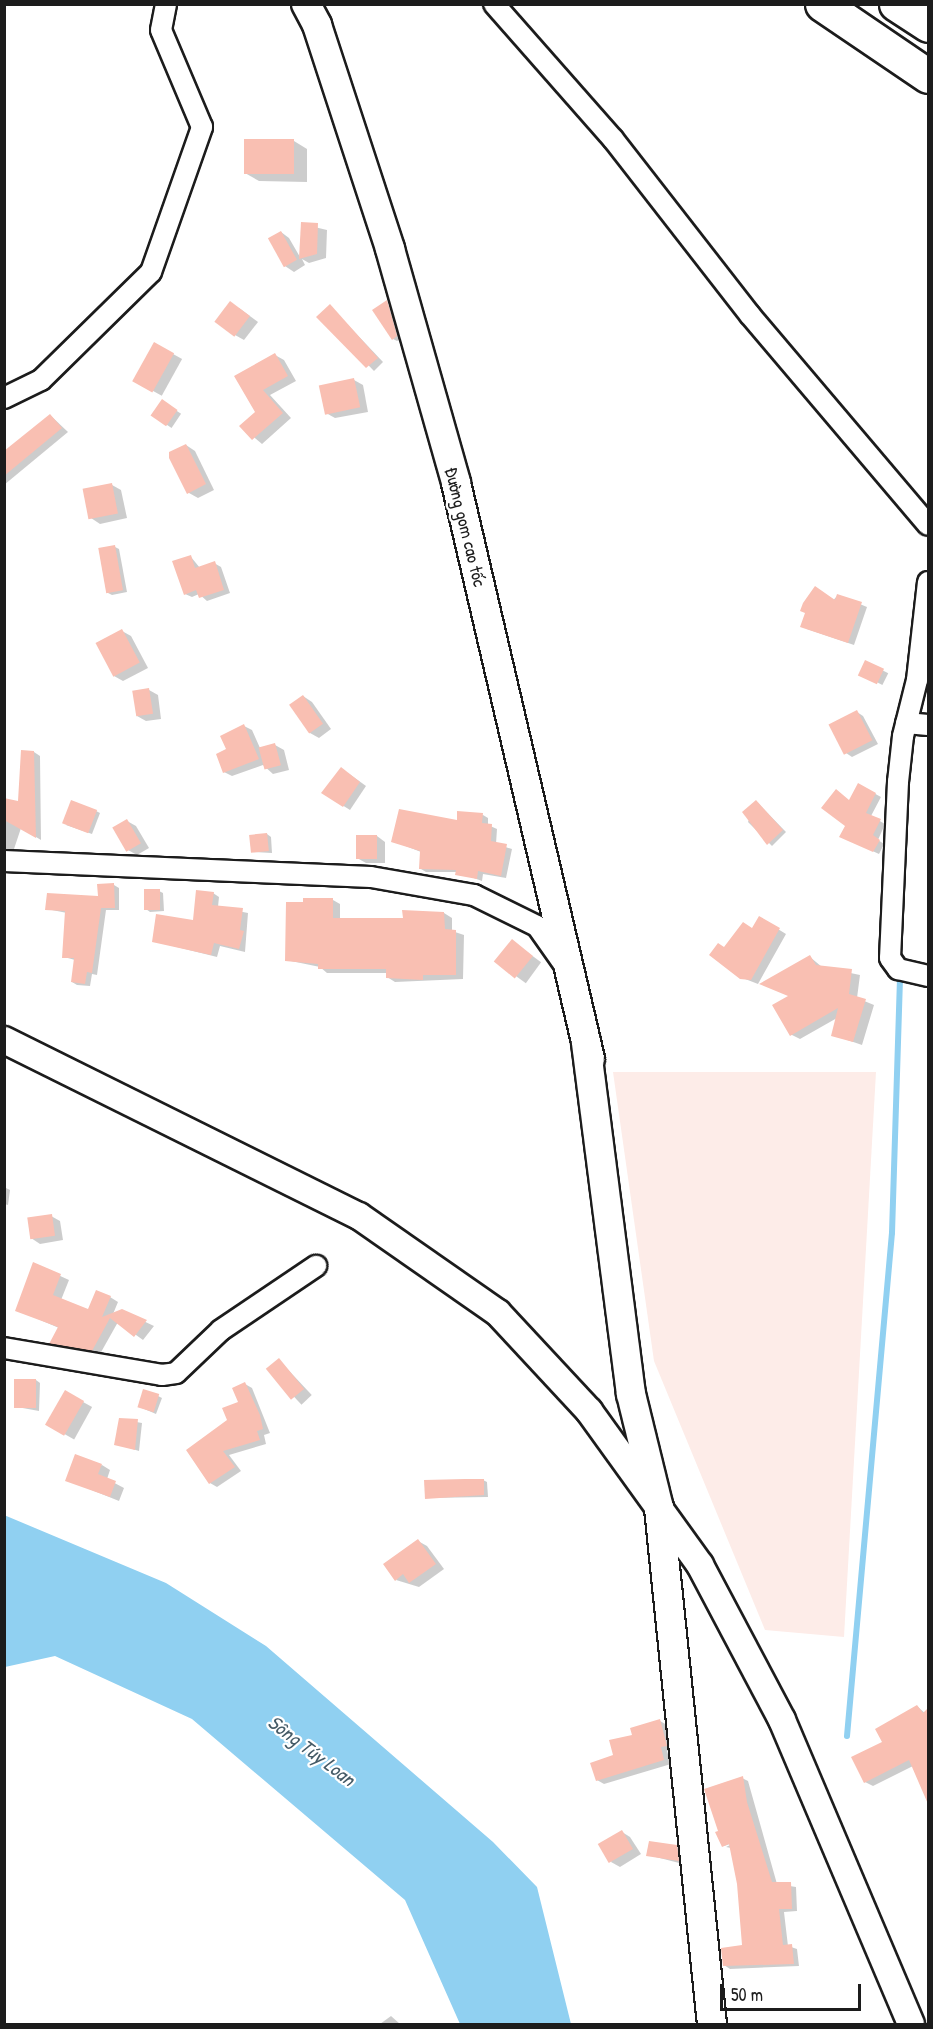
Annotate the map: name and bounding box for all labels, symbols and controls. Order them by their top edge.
street label: Đường gom cao tốc [440,465,490,589]
water label: Sông Túy Loan [264,1710,360,1790]
scale bar [723,1972,864,2010]
text: 50 m [731,1982,763,2007]

